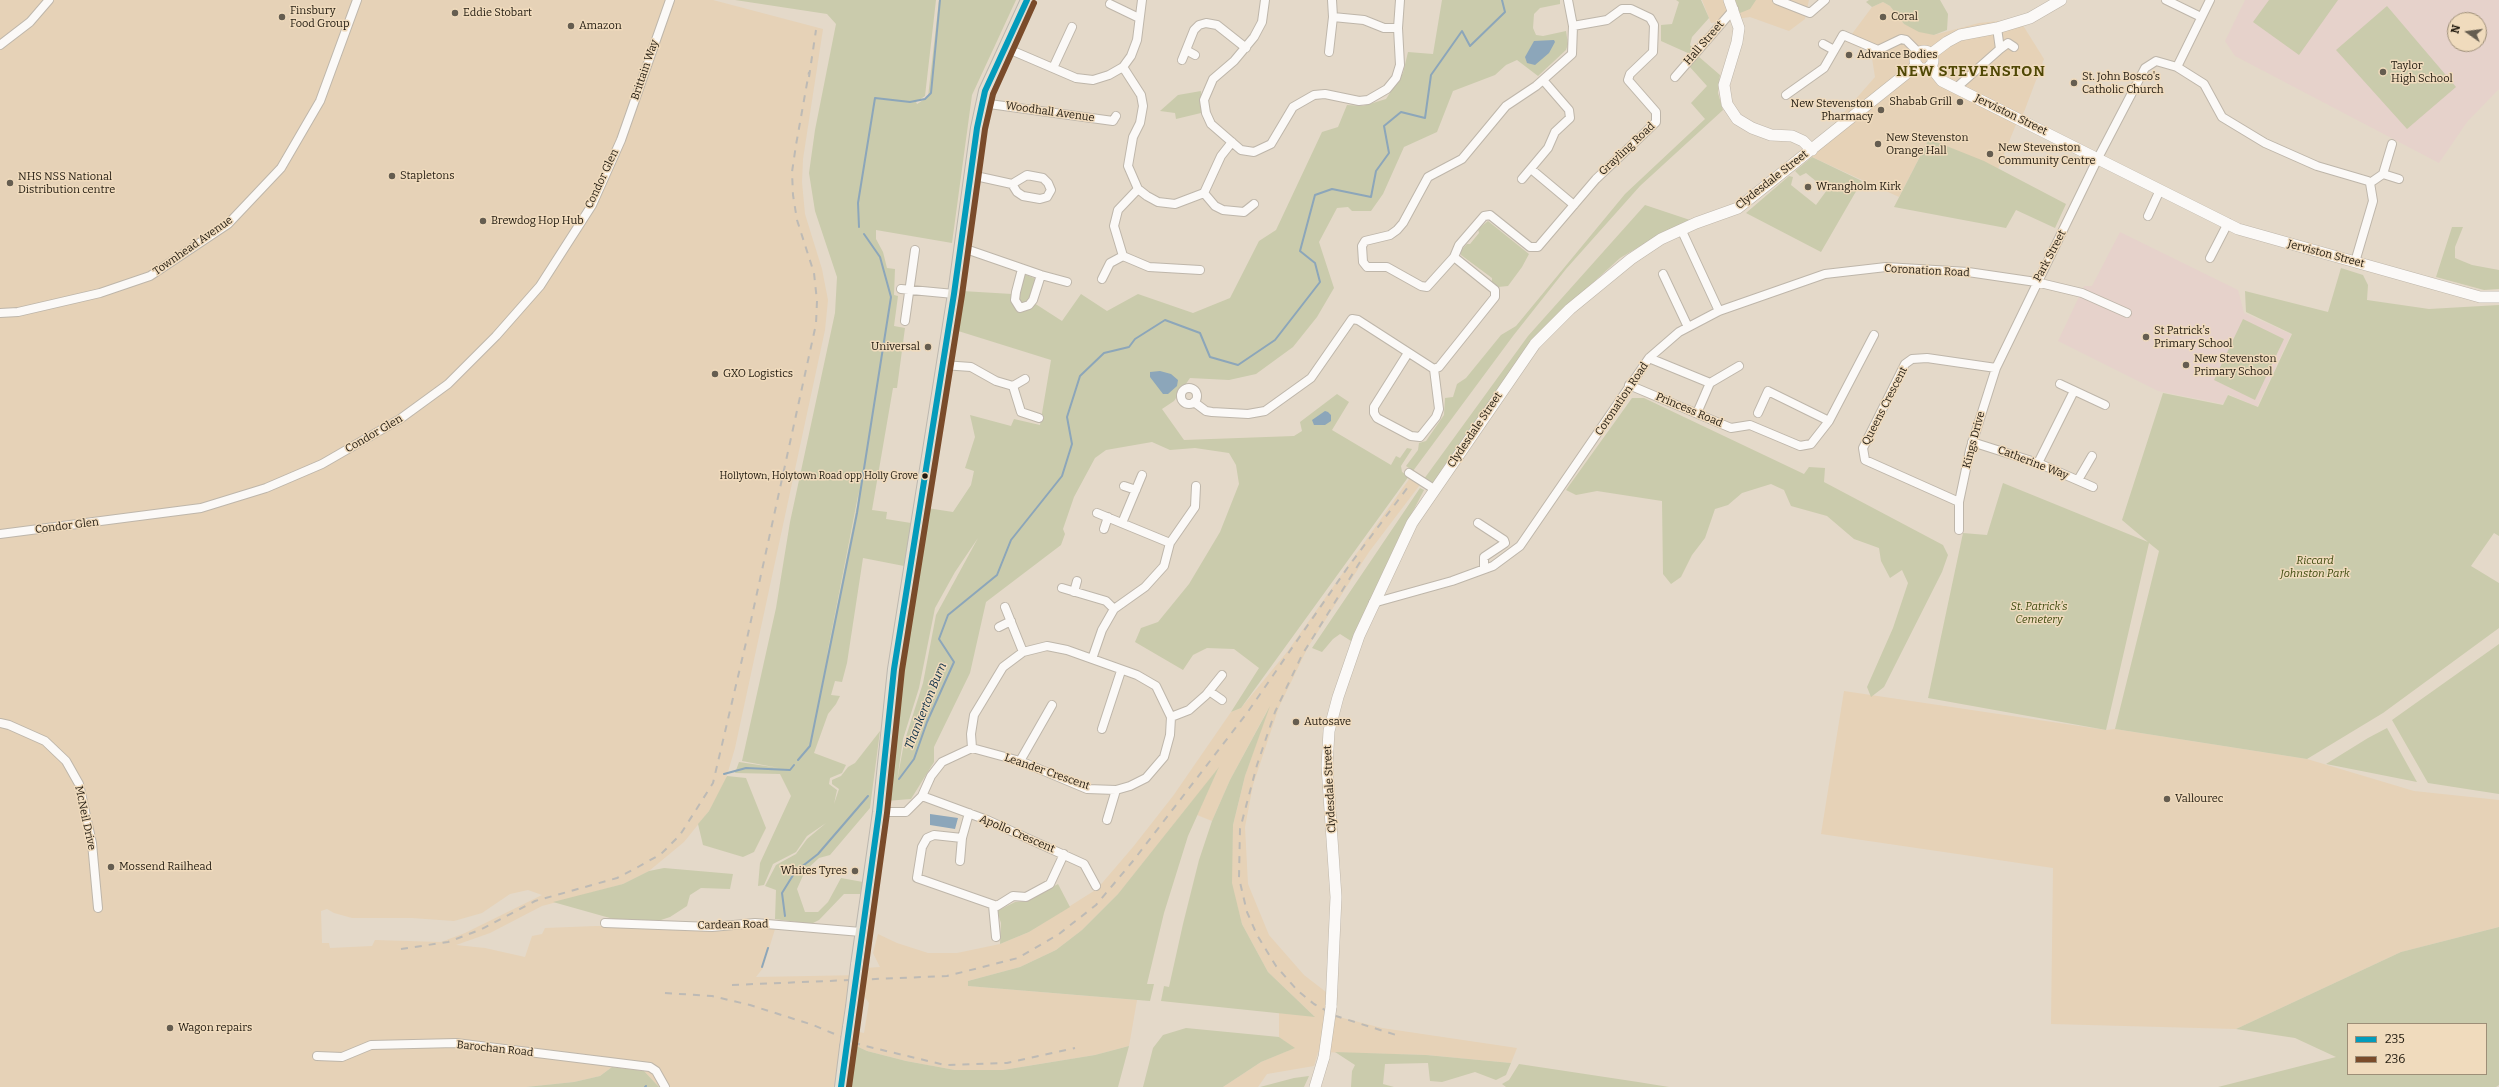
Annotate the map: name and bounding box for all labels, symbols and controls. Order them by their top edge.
place label: Finsbury Food Group [290,4,349,30]
place label: Eddie Stobart [463,6,532,20]
marker: Eddie Stobart [450,8,460,18]
place label: Coral [1891,10,1918,24]
marker: Finsbury Food Group [277,12,287,22]
marker: Coral [1878,12,1888,22]
north arrow [2447,12,2487,52]
street label: Hall Street [1681,18,1727,68]
place label: Amazon [579,19,622,33]
marker: Amazon [566,21,576,31]
text: N [2449,24,2463,35]
street label: Brittain Way [629,38,661,102]
place label: Advance Bodies [1857,48,1937,62]
marker: Advance Bodies [1844,50,1854,60]
place label: Taylor High School [2391,59,2453,85]
district label: NEW STEVENSTON [1896,63,2046,81]
marker: Taylor High School [2378,67,2388,77]
place label: St. John Bosco's Catholic Church [2082,70,2164,96]
marker: St. John Bosco's Catholic Church [2069,78,2079,88]
street label: Jerviston Street [1973,92,2049,138]
place label: Shabab Grill [1889,95,1952,109]
place label: New Stevenston Pharmacy [1791,97,1873,123]
marker: Shabab Grill [1955,97,1965,107]
street label: Woodhall Avenue [1005,99,1095,125]
marker: New Stevenston Pharmacy [1876,105,1886,115]
street label: Grayling Road [1596,120,1658,178]
place label: New Stevenston Orange Hall [1886,131,1968,157]
marker: New Stevenston Orange Hall [1873,139,1883,149]
place label: New Stevenston Community Centre [1998,141,2095,167]
street label: Condor Glen [582,147,622,211]
street label: Clydesdale Street [1733,148,1811,212]
marker: New Stevenston Community Centre [1985,149,1995,159]
place label: Stapletons [400,169,454,183]
place label: NHS NSS National Distribution centre [18,170,115,196]
marker: Stapletons [387,171,397,181]
marker: NHS NSS National Distribution centre [5,178,15,188]
place label: Wrangholm Kirk [1816,180,1901,194]
marker: Wrangholm Kirk [1803,182,1813,192]
street label: Townhead Avenue [151,214,235,278]
place label: Brewdog Hop Hub [491,214,584,228]
marker: Brewdog Hop Hub [478,216,488,226]
street label: Park Street [2031,228,2069,284]
street label: Jerviston Street [2286,237,2366,271]
street label: Coronation Road [1884,262,1970,280]
place label: St Patrick's Primary School [2154,324,2233,350]
marker: St Patrick's Primary School [2141,332,2151,342]
place label: Universal [871,340,920,354]
marker: Universal [923,342,933,352]
place label: New Stevenston Primary School [2194,352,2276,378]
street label: Coronation Road [1593,360,1651,438]
marker: New Stevenston Primary School [2181,360,2191,370]
street label: Queens Crescent [1859,364,1911,448]
place label: GXO Logistics [723,367,793,381]
marker: GXO Logistics [710,369,720,379]
street label: Clydesdale Street [1445,390,1505,470]
street label: Princess Road [1654,390,1724,430]
street label: Kings Drive [1960,410,1988,470]
street label: Condor Glen [343,412,405,456]
street label: Catherine Way [1996,443,2070,483]
place label: Hollytown, Holytown Road opp Holly Grove [720,470,918,482]
marker: Hollytown, Holytown Road opp Holly Grove [920,471,930,481]
street label: Condor Glen [34,516,100,536]
park label: Riccard Johnston Park [2280,554,2350,580]
park label: St. Patrick's Cemetery [2011,600,2067,626]
water label: Thankerton Burn [902,661,950,751]
place label: Autosave [1304,715,1351,729]
marker: Autosave [1291,717,1301,727]
street label: Clydesdale Street [1321,745,1339,833]
street label: Leander Crescent [1002,751,1092,793]
street label: McNeil Drive [72,785,98,851]
place label: Vallourec [2175,792,2223,806]
marker: Vallourec [2162,794,2172,804]
street label: Apollo Crescent [977,812,1057,856]
place label: Mossend Railhead [119,860,212,874]
marker: Mossend Railhead [106,862,116,872]
place label: Whites Tyres [780,864,847,878]
marker: Whites Tyres [850,866,860,876]
street label: Cardean Road [697,918,769,932]
place label: Wagon repairs [178,1021,252,1035]
marker: Wagon repairs [165,1023,175,1033]
legend [2347,1023,2487,1075]
text: 235 [2385,1032,2405,1046]
street label: Barochan Road [456,1038,534,1060]
text: 236 [2385,1052,2405,1066]

